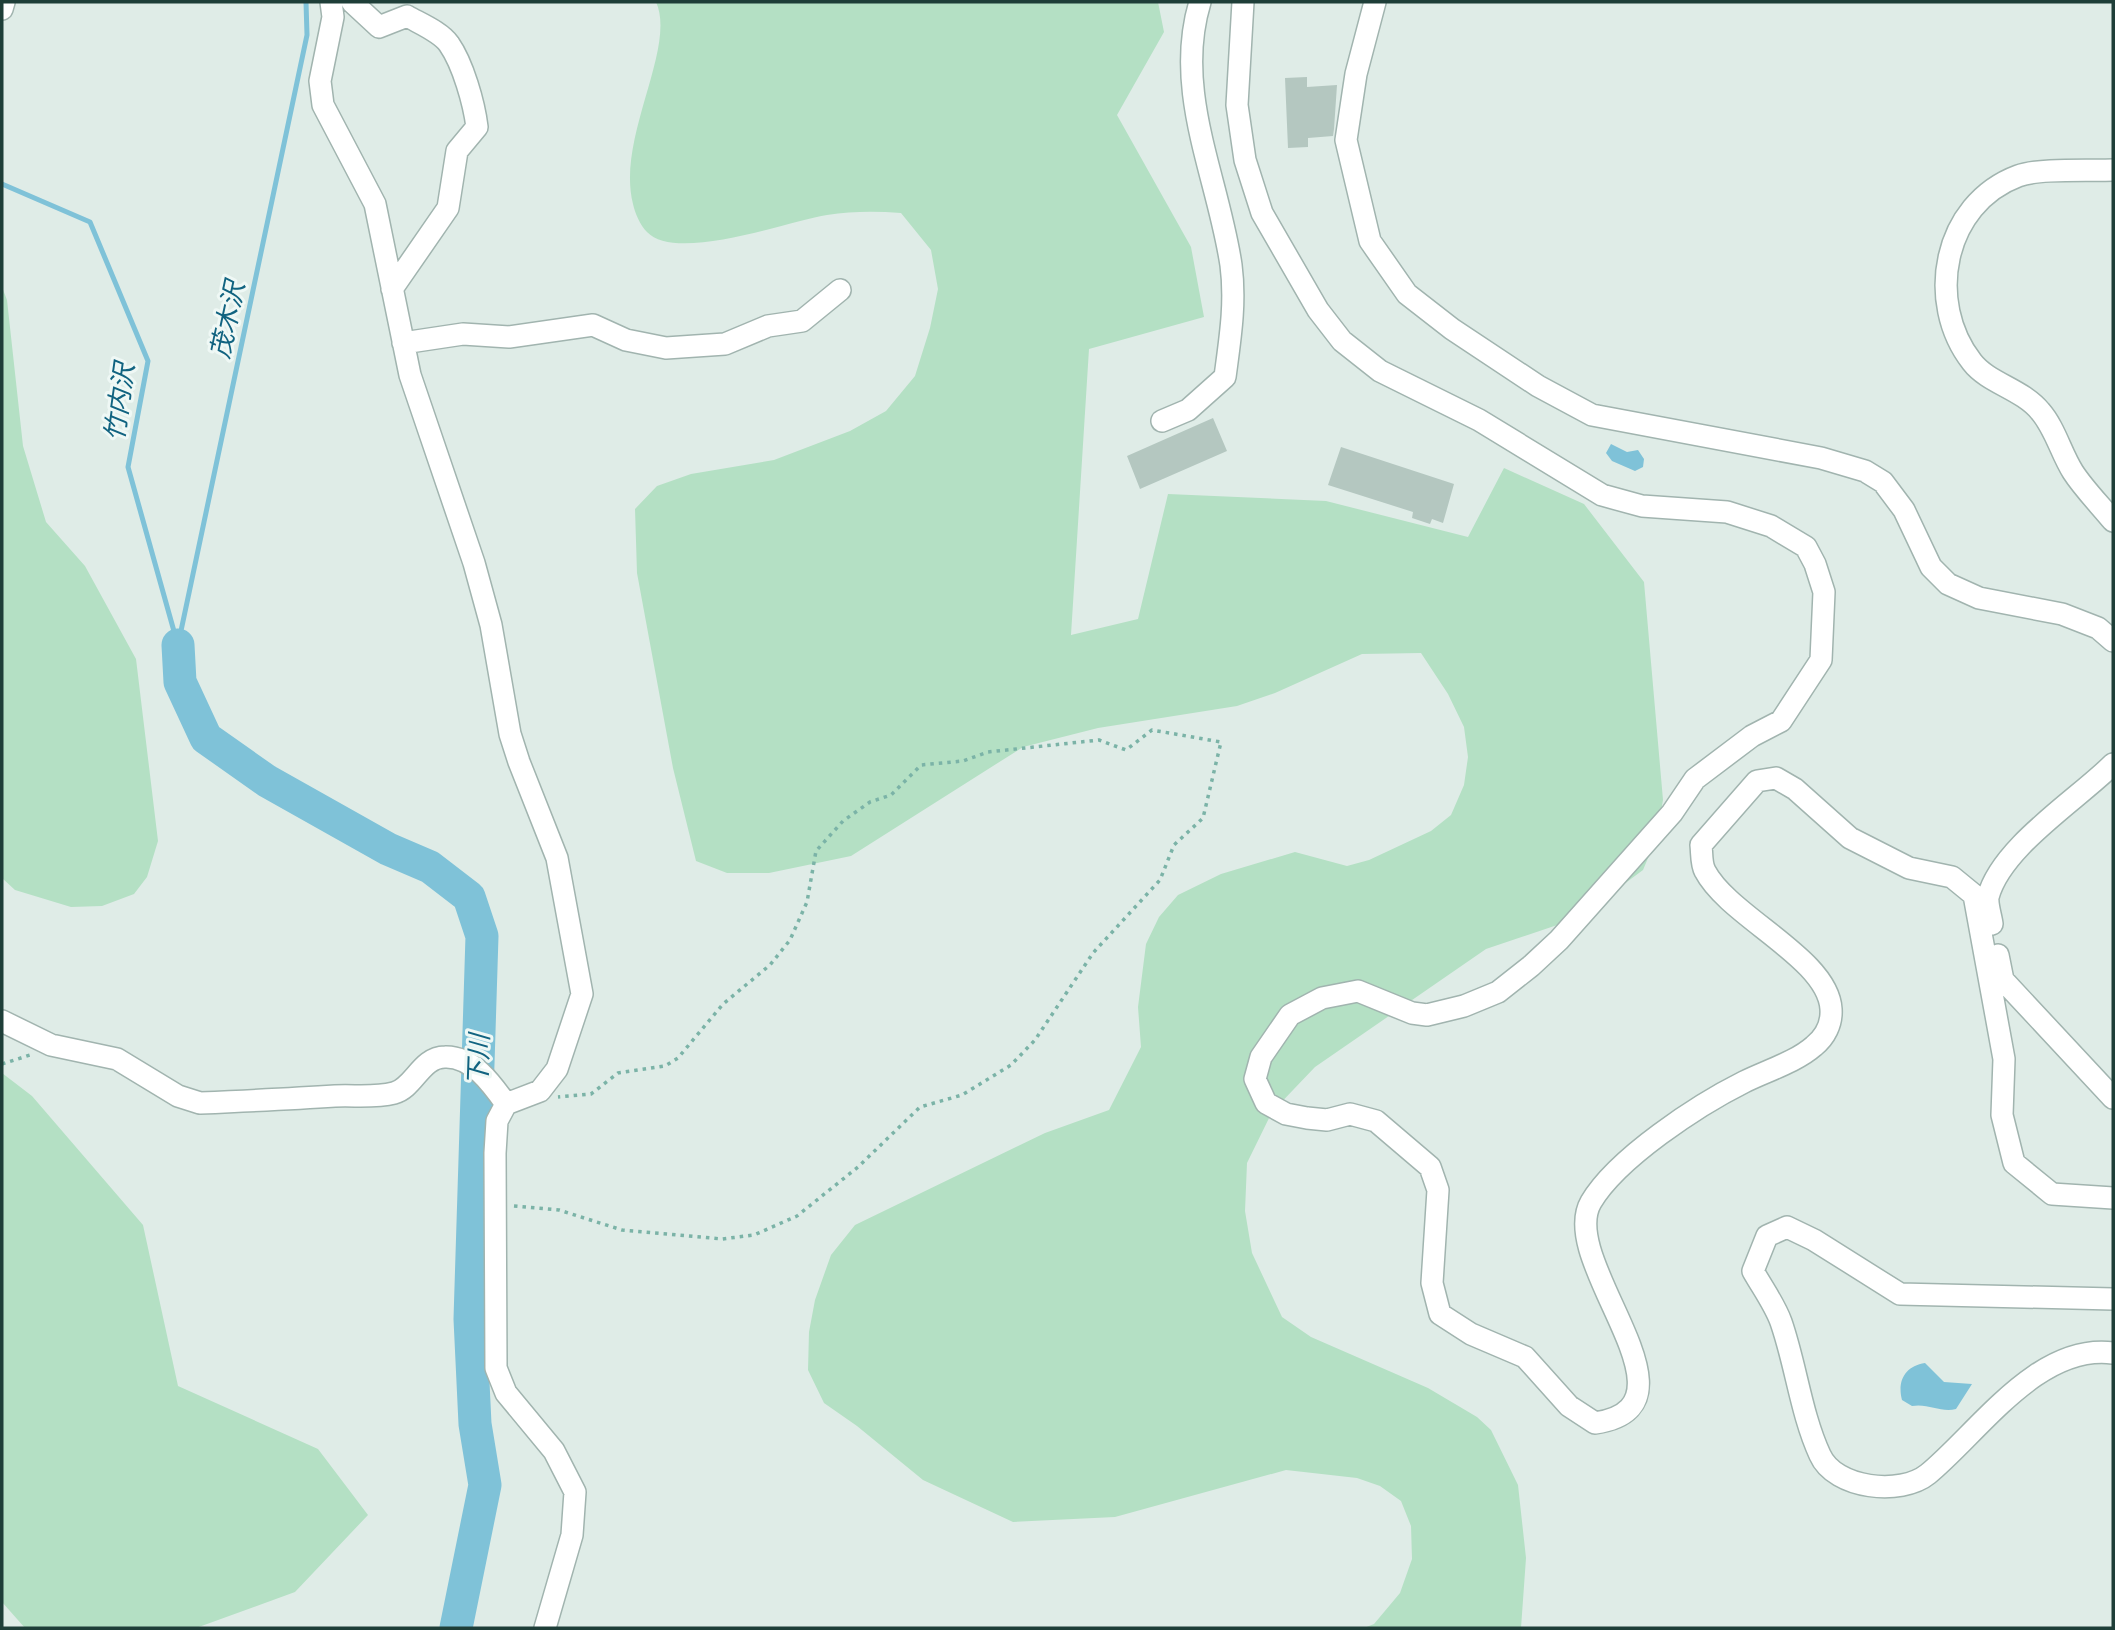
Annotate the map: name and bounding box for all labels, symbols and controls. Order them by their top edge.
water label: 茂木沢 [203,275,252,362]
water label: 竹内沢 [97,358,141,443]
water label: 下川 [461,1030,496,1087]

